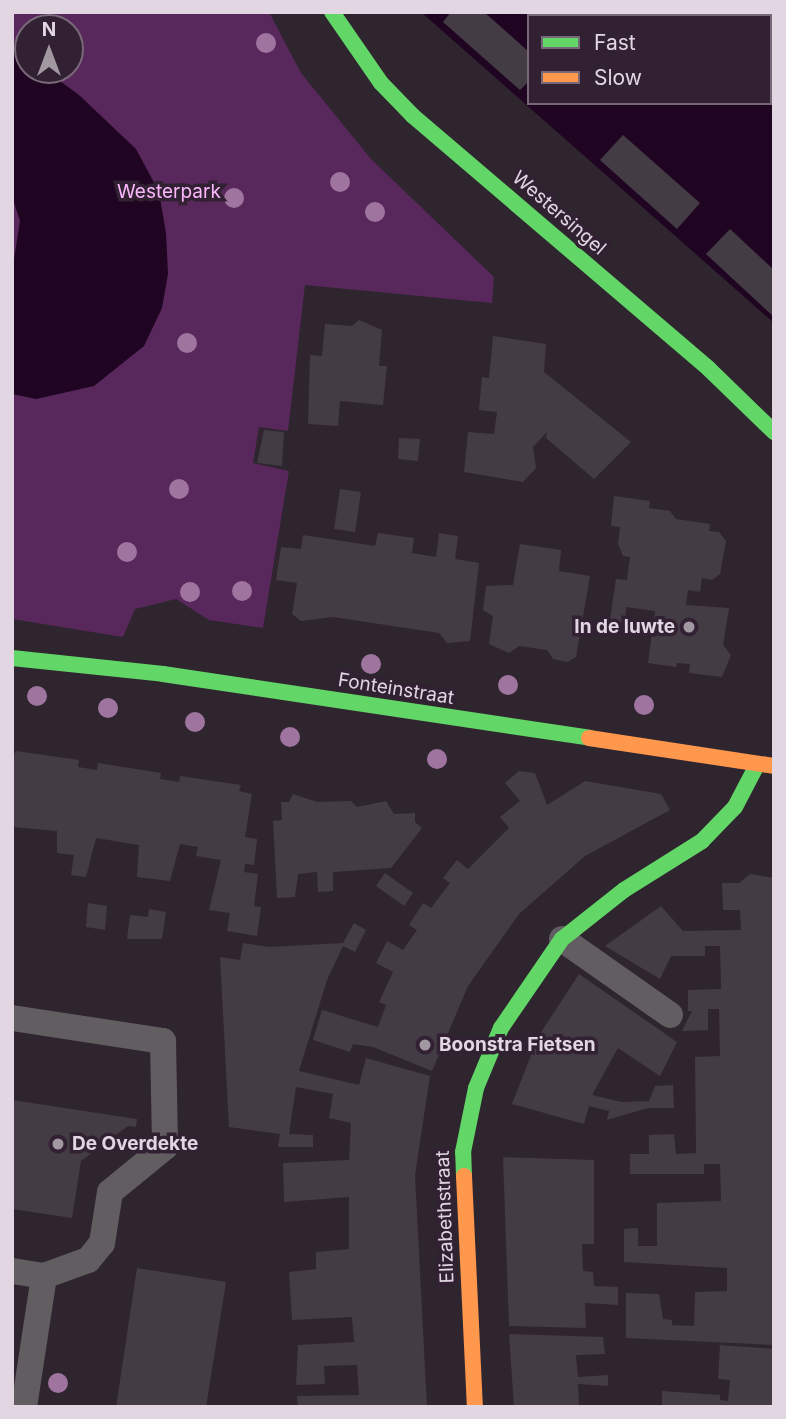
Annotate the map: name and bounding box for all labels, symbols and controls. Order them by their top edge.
north arrow [14,14,84,84]
legend [527,14,772,105]
text: N [42,18,56,41]
text: Fast [594,30,636,55]
text: Slow [594,65,642,90]
street label: Westersingel [508,166,610,260]
park label: Westerpark [117,181,221,203]
place label: In de luwte [574,616,675,638]
marker: In de luwte [681,619,697,635]
street label: Fonteinstraat [336,669,456,709]
place label: Boonstra Fietsen [439,1034,596,1056]
marker: Boonstra Fietsen [417,1037,433,1053]
place label: De Overdekte [72,1133,198,1155]
marker: De Overdekte [50,1136,66,1152]
street label: Elizabethstraat [431,1150,459,1284]

